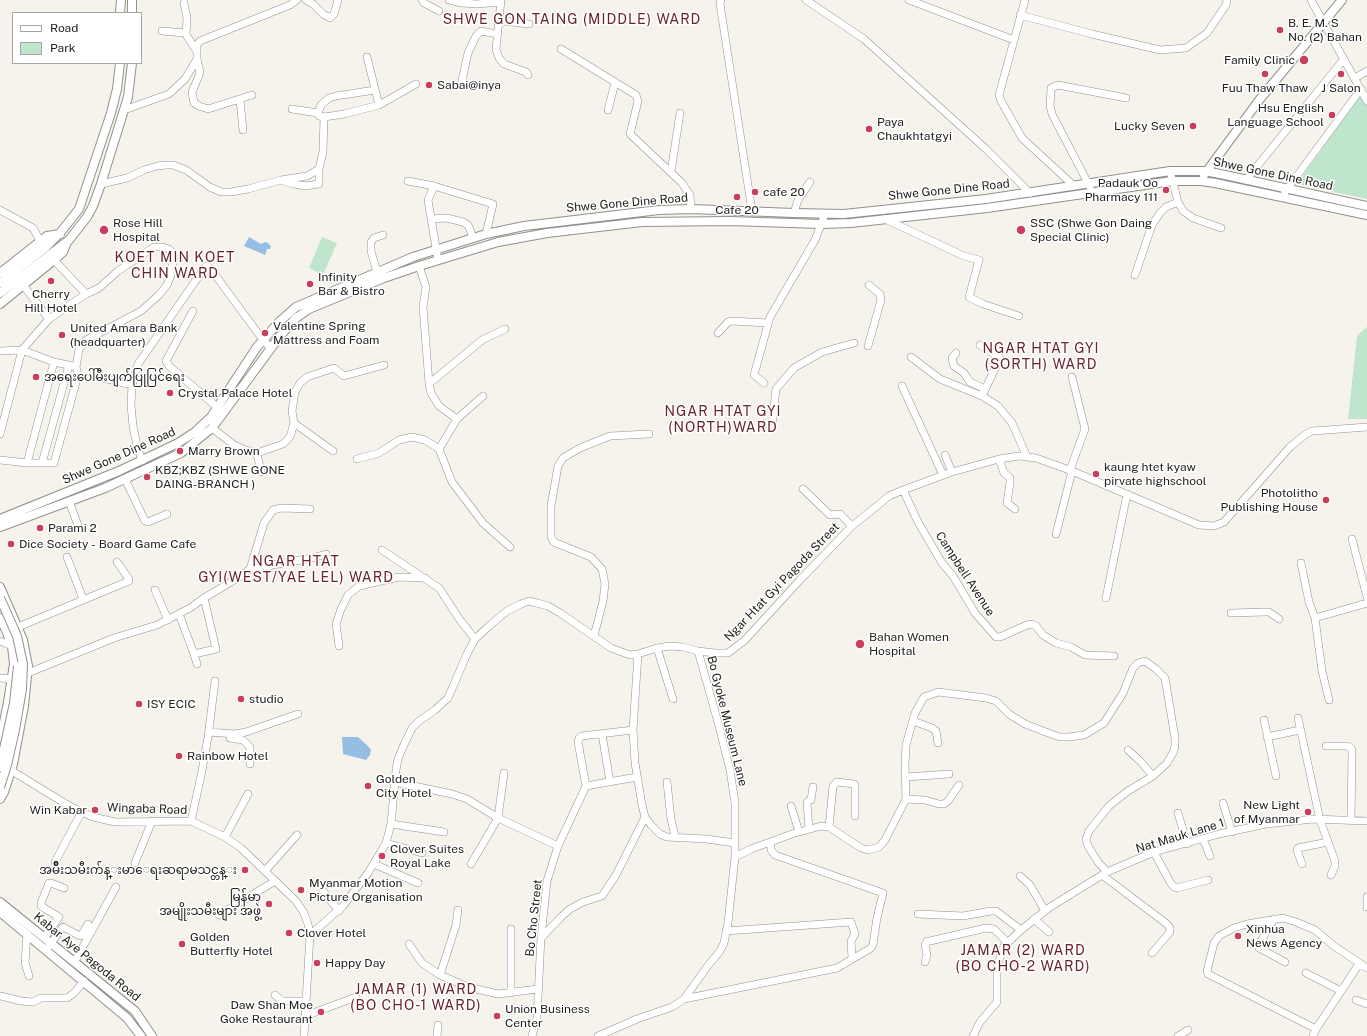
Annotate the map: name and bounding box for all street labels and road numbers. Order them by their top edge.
street label: Shwe Gone Dine Road [1212,154,1334,194]
street label: Shwe Gone Dine Road [887,176,1011,204]
street label: Shwe Gone Dine Road [565,190,689,216]
street label: Shwe Gone Dine Road [60,425,178,487]
street label: Ngar Htat Gyi Pagoda Street [721,520,843,644]
street label: Campbell Avenue [932,529,998,619]
street label: Bo Gyoke Museum Lane [704,654,750,788]
street label: Wingaba Road [107,800,187,818]
street label: Nat Mauk Lane 1 [1134,816,1226,856]
street label: Bo Cho Street [523,879,545,957]
street label: Kabar Aye Pagoda Road [31,909,143,1005]

